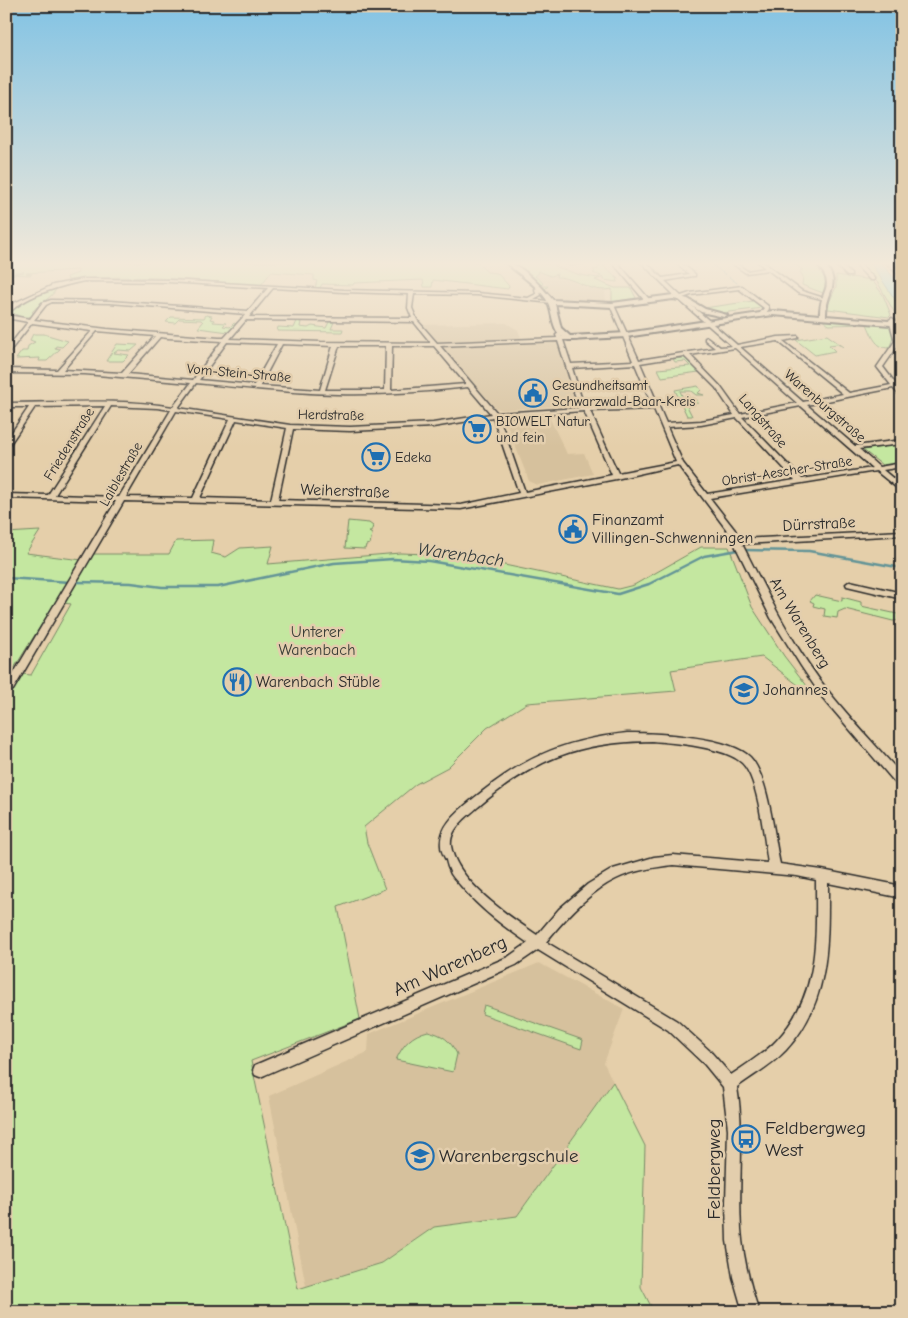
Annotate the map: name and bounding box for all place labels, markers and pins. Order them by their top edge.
place label: Gesundheitsamt Schwarzwald-Baar-Kreis [552,377,695,410]
public building icon: Gesundheitsamt Schwarzwald-Baar-Kreis [518,378,548,408]
place label: BIOWELT Natur und fein [496,413,590,446]
supermarket icon: BIOWELT Natur und fein [462,414,492,444]
supermarket icon: Edeka [361,442,391,472]
place label: Edeka [395,449,432,466]
place label: Finanzamt Villingen-Schwenningen [592,511,753,547]
public building icon: Finanzamt Villingen-Schwenningen [558,514,588,544]
restaurant icon: Warenbach Stüble [222,667,252,697]
place label: Warenbach Stüble [256,673,380,691]
school or university icon: Johannes [729,675,759,705]
place label: Johannes [763,681,828,699]
place label: Feldbergweg West [765,1117,866,1161]
bus stop icon: Feldbergweg West [731,1124,761,1154]
school or university icon: Warenbergschule [405,1141,435,1171]
place label: Warenbergschule [439,1145,579,1167]

